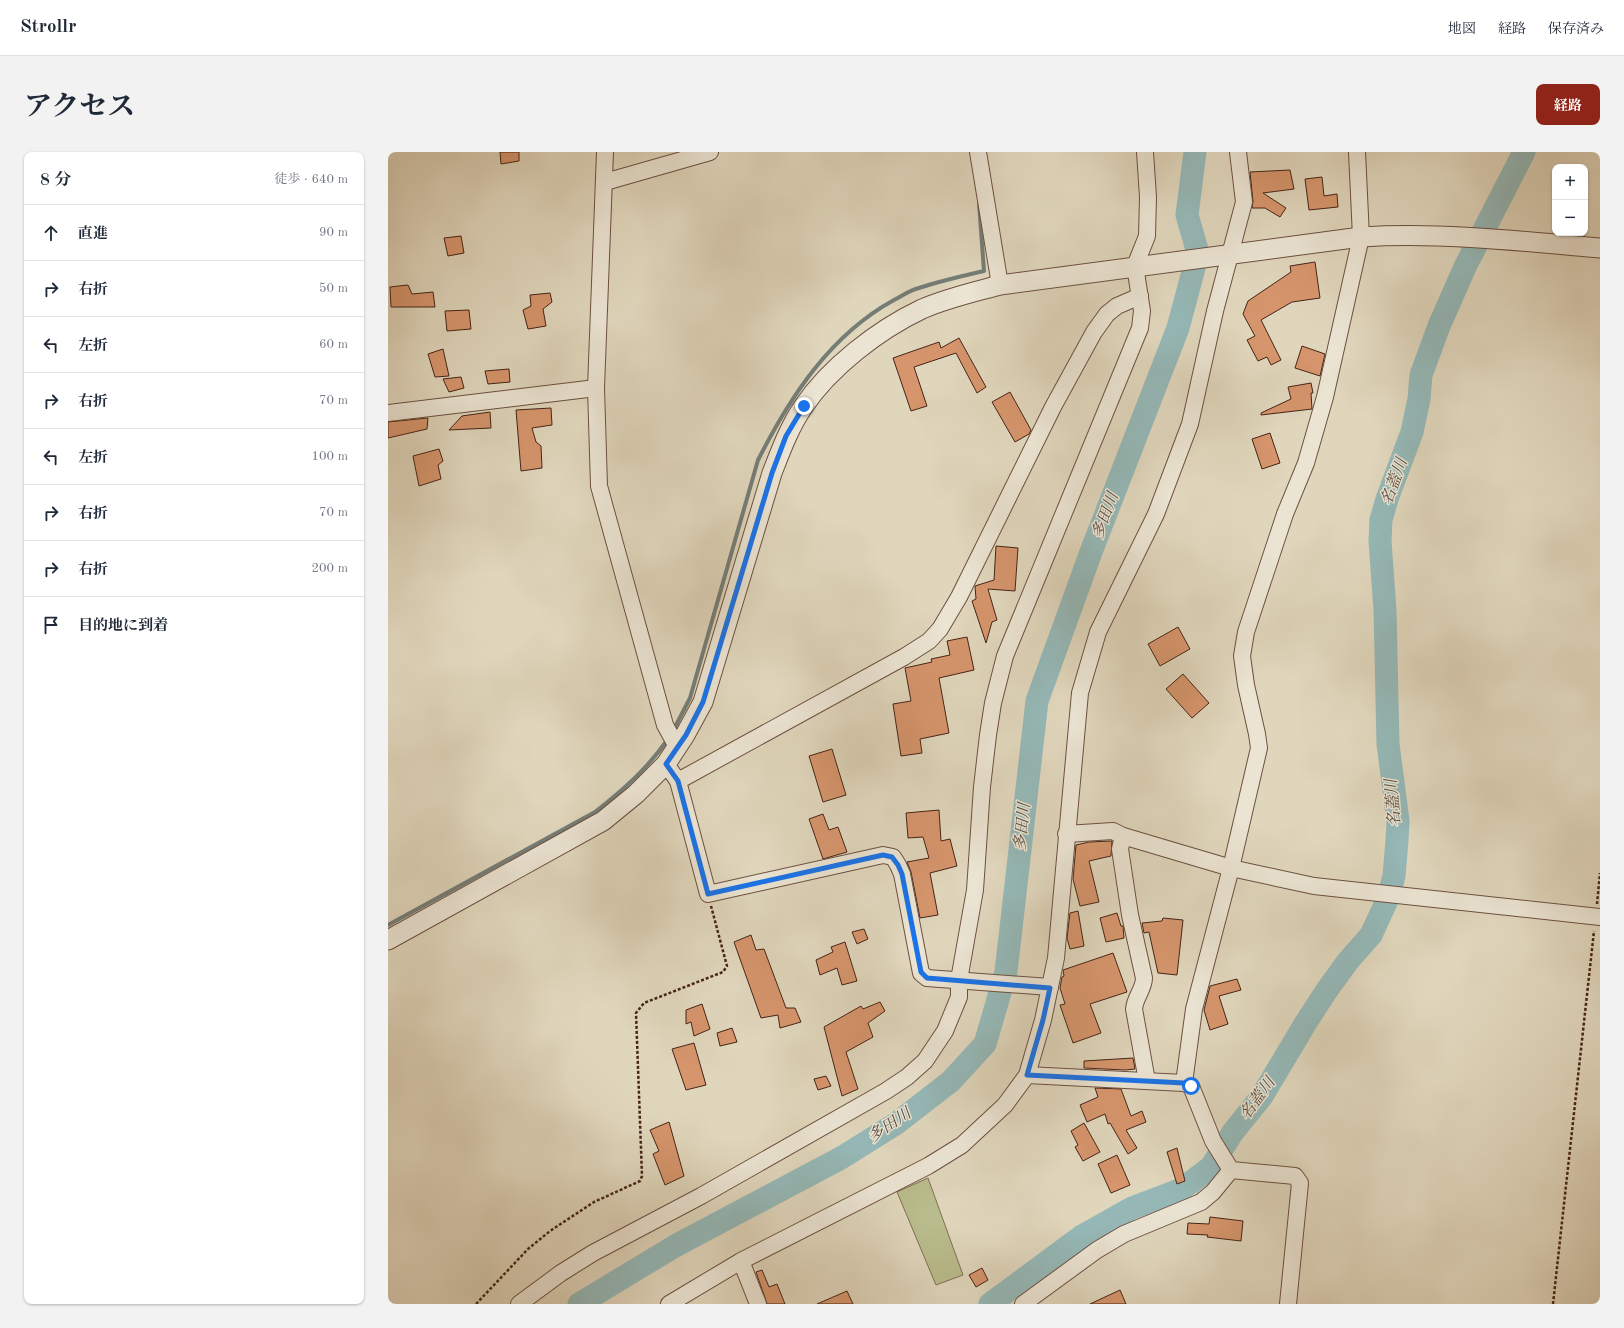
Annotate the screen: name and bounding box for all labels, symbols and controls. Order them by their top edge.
text: Strollr [20,18,76,37]
text: 地図 [1448,22,1476,36]
text: 経路 [1498,22,1526,36]
text: 保存済み [1548,22,1604,36]
button: 経路 [1536,84,1600,125]
text: アクセス [24,94,135,122]
map controls [1552,164,1588,236]
button: + [1552,164,1588,200]
text: 8 分 [40,172,72,189]
text: 徒歩 · 640 m [274,173,348,186]
button: − [1552,200,1588,236]
icon: ahead [40,222,62,244]
text: 90 m [319,226,348,239]
text: 直進 [78,227,108,242]
icon: right [40,278,62,300]
text: 50 m [319,282,348,295]
text: 右折 [78,283,108,298]
icon: left [40,334,62,356]
text: 60 m [319,338,348,351]
text: 左折 [78,339,108,354]
icon: right [40,390,62,412]
text: 70 m [319,394,348,407]
text: 右折 [78,395,108,410]
route end [795,397,813,415]
icon: left [40,446,62,468]
text: 100 m [311,450,348,463]
text: 左折 [78,451,108,466]
water label: 名蓋川 [1377,454,1411,507]
water label: 多田川 [1088,488,1123,541]
icon: right [40,502,62,524]
text: 70 m [319,506,348,519]
text: 右折 [78,507,108,522]
icon: right [40,558,62,580]
text: 200 m [311,562,348,575]
text: 右折 [78,563,108,578]
icon: arrive [40,614,62,636]
text: 目的地に到着 [78,619,168,634]
water label: 名蓋川 [1382,776,1404,828]
water label: 多田川 [1011,800,1034,852]
water label: 名蓋川 [1236,1072,1280,1123]
route start [1182,1077,1200,1095]
water label: 多田川 [865,1103,916,1146]

